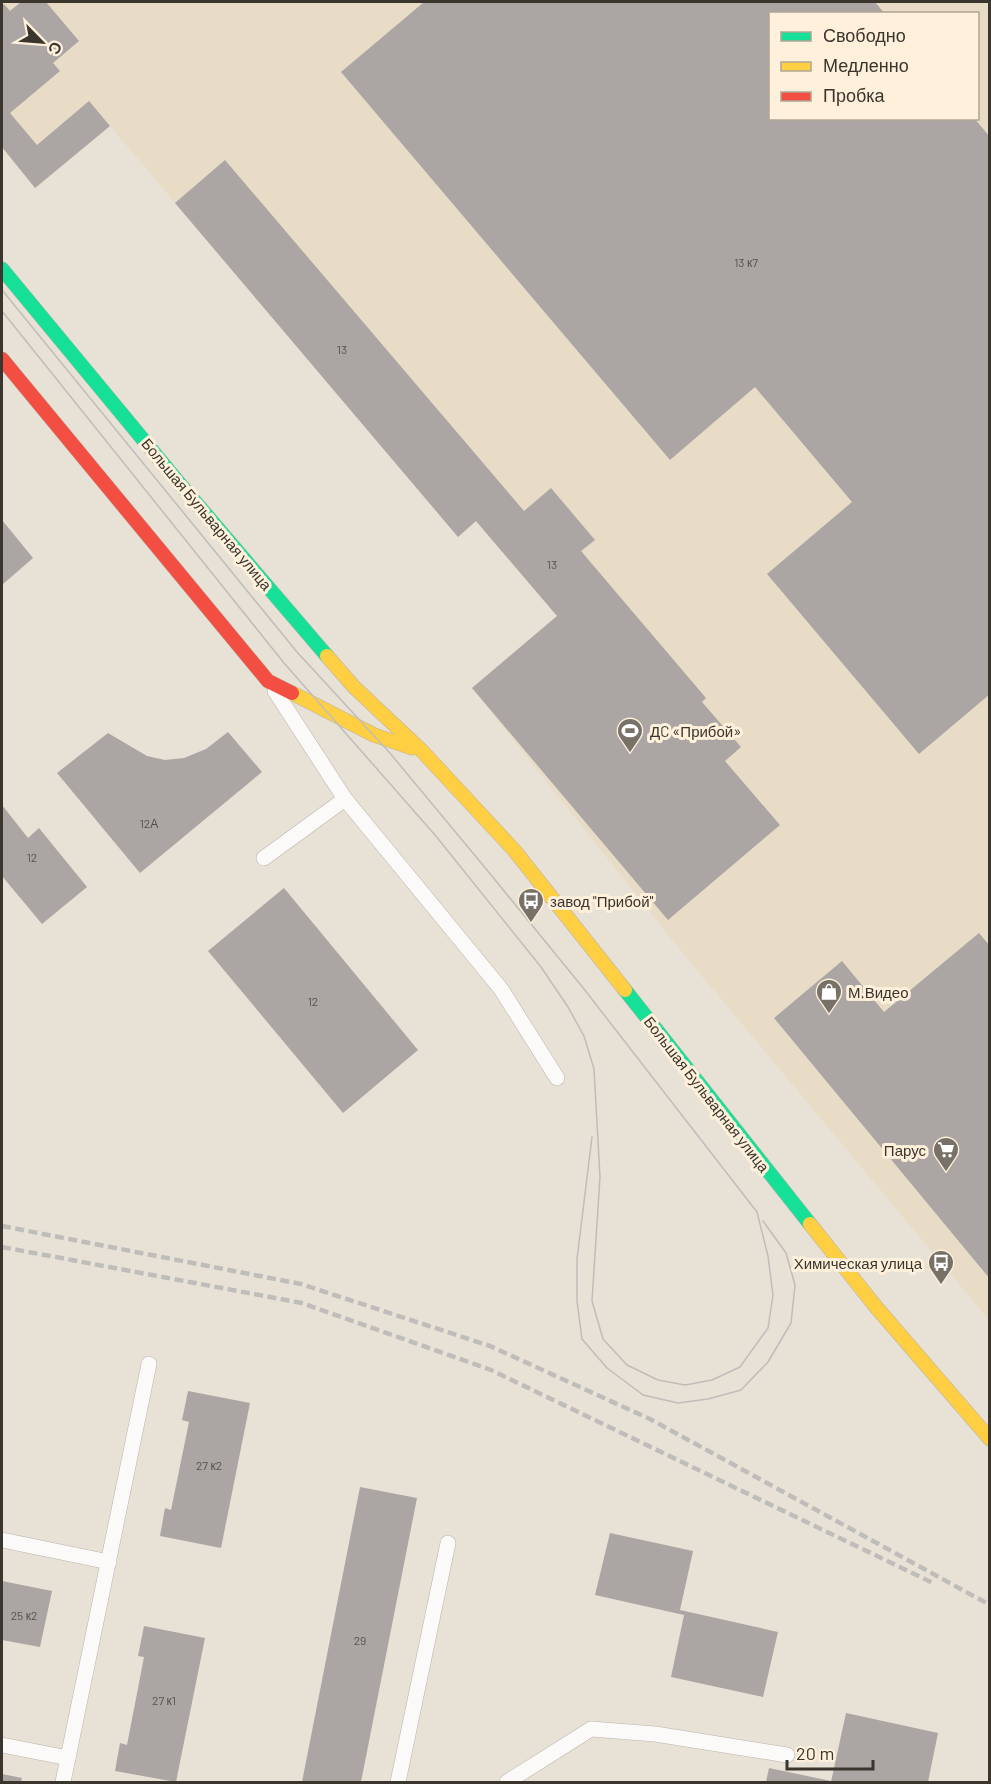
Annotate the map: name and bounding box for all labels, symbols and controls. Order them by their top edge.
north arrow [12,12,72,72]
legend [769,12,979,120]
text: Свободно [823,24,906,46]
text: С [45,39,67,58]
text: Медленно [823,54,909,76]
text: Пробка [823,84,886,106]
house number: 13 к7 [734,255,758,269]
house number: 13 [337,342,347,356]
street label: Большая Бульварная улица [138,434,276,594]
house number: 13 [547,557,557,571]
sports icon: ДC «Прибой» [615,716,645,754]
place label: ДC «Прибой» [650,722,741,740]
house number: 12А [140,816,158,830]
house number: 12 [27,850,37,864]
bus stop icon: завод "Прибой" [516,886,546,924]
place label: завод "Прибой" [550,892,654,910]
shop icon: М.Видео [814,977,844,1015]
place label: М.Видео [848,983,909,1001]
house number: 12 [308,994,318,1008]
street label: Большая Бульварная улица [641,1013,774,1176]
supermarket icon: Парус [931,1135,961,1173]
place label: Парус [884,1141,926,1159]
bus stop icon: Химическая улица [926,1248,956,1286]
place label: Химическая улица [794,1254,923,1272]
house number: 27 к2 [196,1458,222,1472]
house number: 25 к2 [11,1608,37,1622]
house number: 29 [354,1633,366,1647]
house number: 27 к1 [152,1693,176,1707]
scale bar [787,1733,872,1771]
text: 20 m [796,1742,834,1764]

